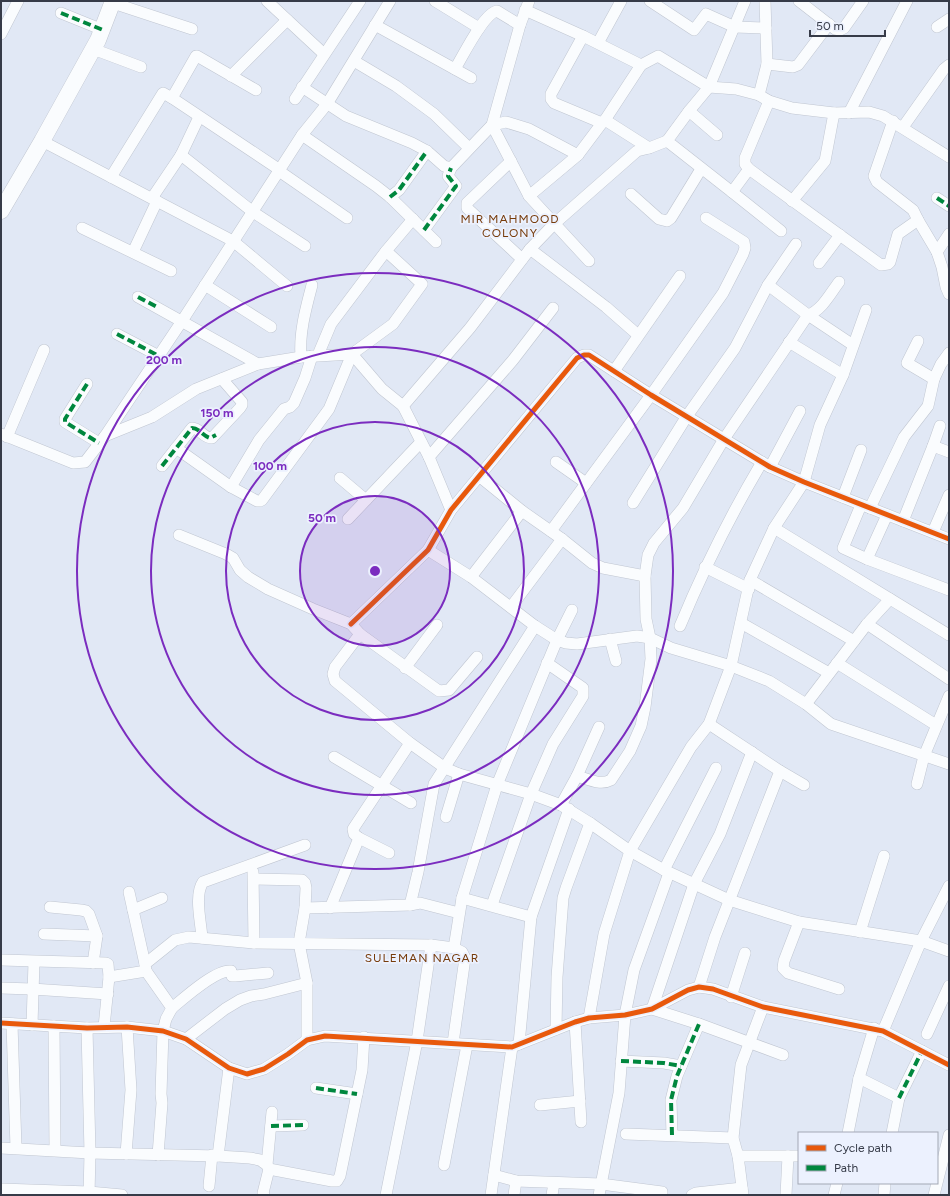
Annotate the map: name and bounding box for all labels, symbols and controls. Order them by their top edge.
scale bar [810,12,885,38]
text: 50 m [816,19,844,33]
district label: MIR MAHMOOD COLONY [460,212,560,240]
text: 200 m [146,353,182,367]
text: 150 m [200,406,234,420]
text: 100 m [253,459,287,473]
text: 50 m [308,511,336,525]
centre of rings [368,564,382,578]
district label: SULEMAN NAGAR [365,951,479,965]
legend [798,1132,938,1184]
text: Cycle path [834,1141,892,1155]
text: Path [834,1161,858,1175]

